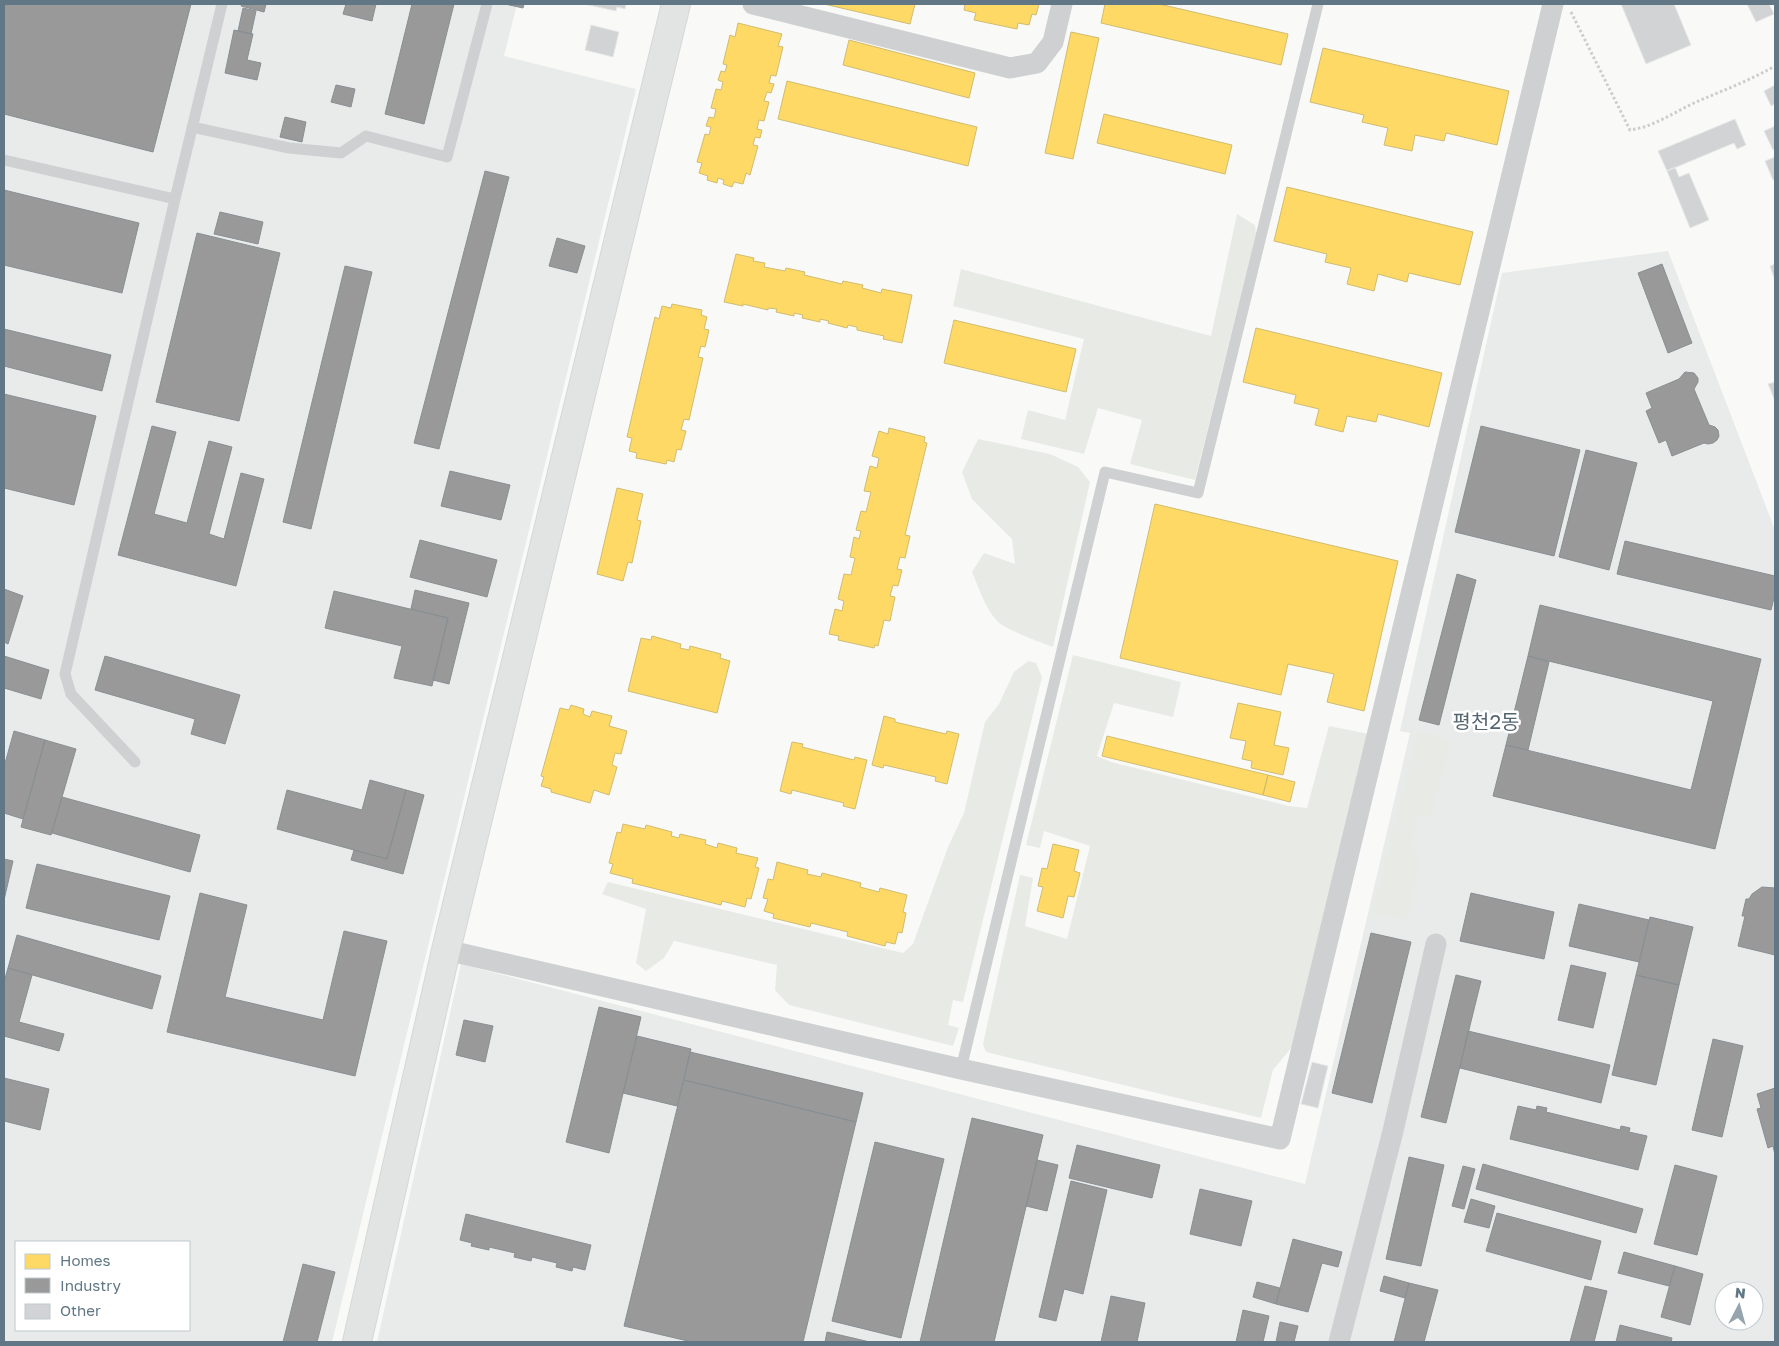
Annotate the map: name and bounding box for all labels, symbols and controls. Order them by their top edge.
district label: 평천2동 [1453,709,1519,733]
legend [15,1241,190,1331]
text: Homes [60,1251,110,1269]
text: Industry [60,1276,121,1294]
north arrow [1714,1281,1764,1331]
text: N [1734,1284,1747,1302]
text: Other [60,1301,101,1319]

